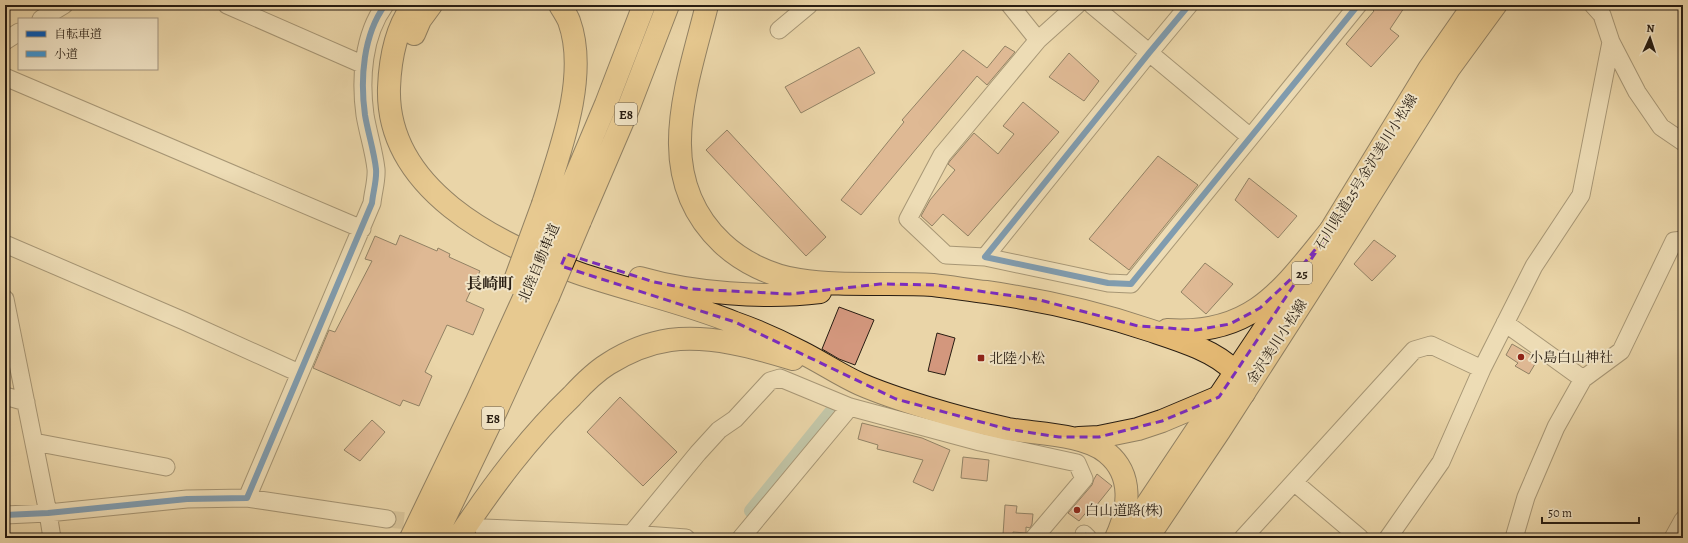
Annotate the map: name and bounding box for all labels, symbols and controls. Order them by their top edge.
legend [18,18,158,70]
north arrow [1630,18,1670,58]
text: N [1646,21,1655,36]
text: 自転車道 [54,26,102,42]
text: 小道 [54,46,78,62]
street label: 石川県道25号金沢美川小松線 [1310,90,1422,254]
road number: E8 [615,103,637,125]
street label: 北陸自動車道 [514,221,564,305]
road number: 25 [1292,262,1312,284]
district label: 長崎町 [466,273,514,295]
street label: 金沢美川小松線 [1242,296,1312,388]
place label: 小島白山神社 [1529,348,1613,367]
place label: 北陸小松 [989,349,1045,368]
marker: 小島白山神社 [1516,352,1526,362]
marker: 北陸小松 [976,353,986,363]
road number: E8 [482,407,504,429]
scale bar [1542,499,1639,525]
place label: 白山道路(株) [1085,501,1163,520]
marker: 白山道路(株) [1072,505,1082,515]
text: 50 m [1548,505,1572,521]

